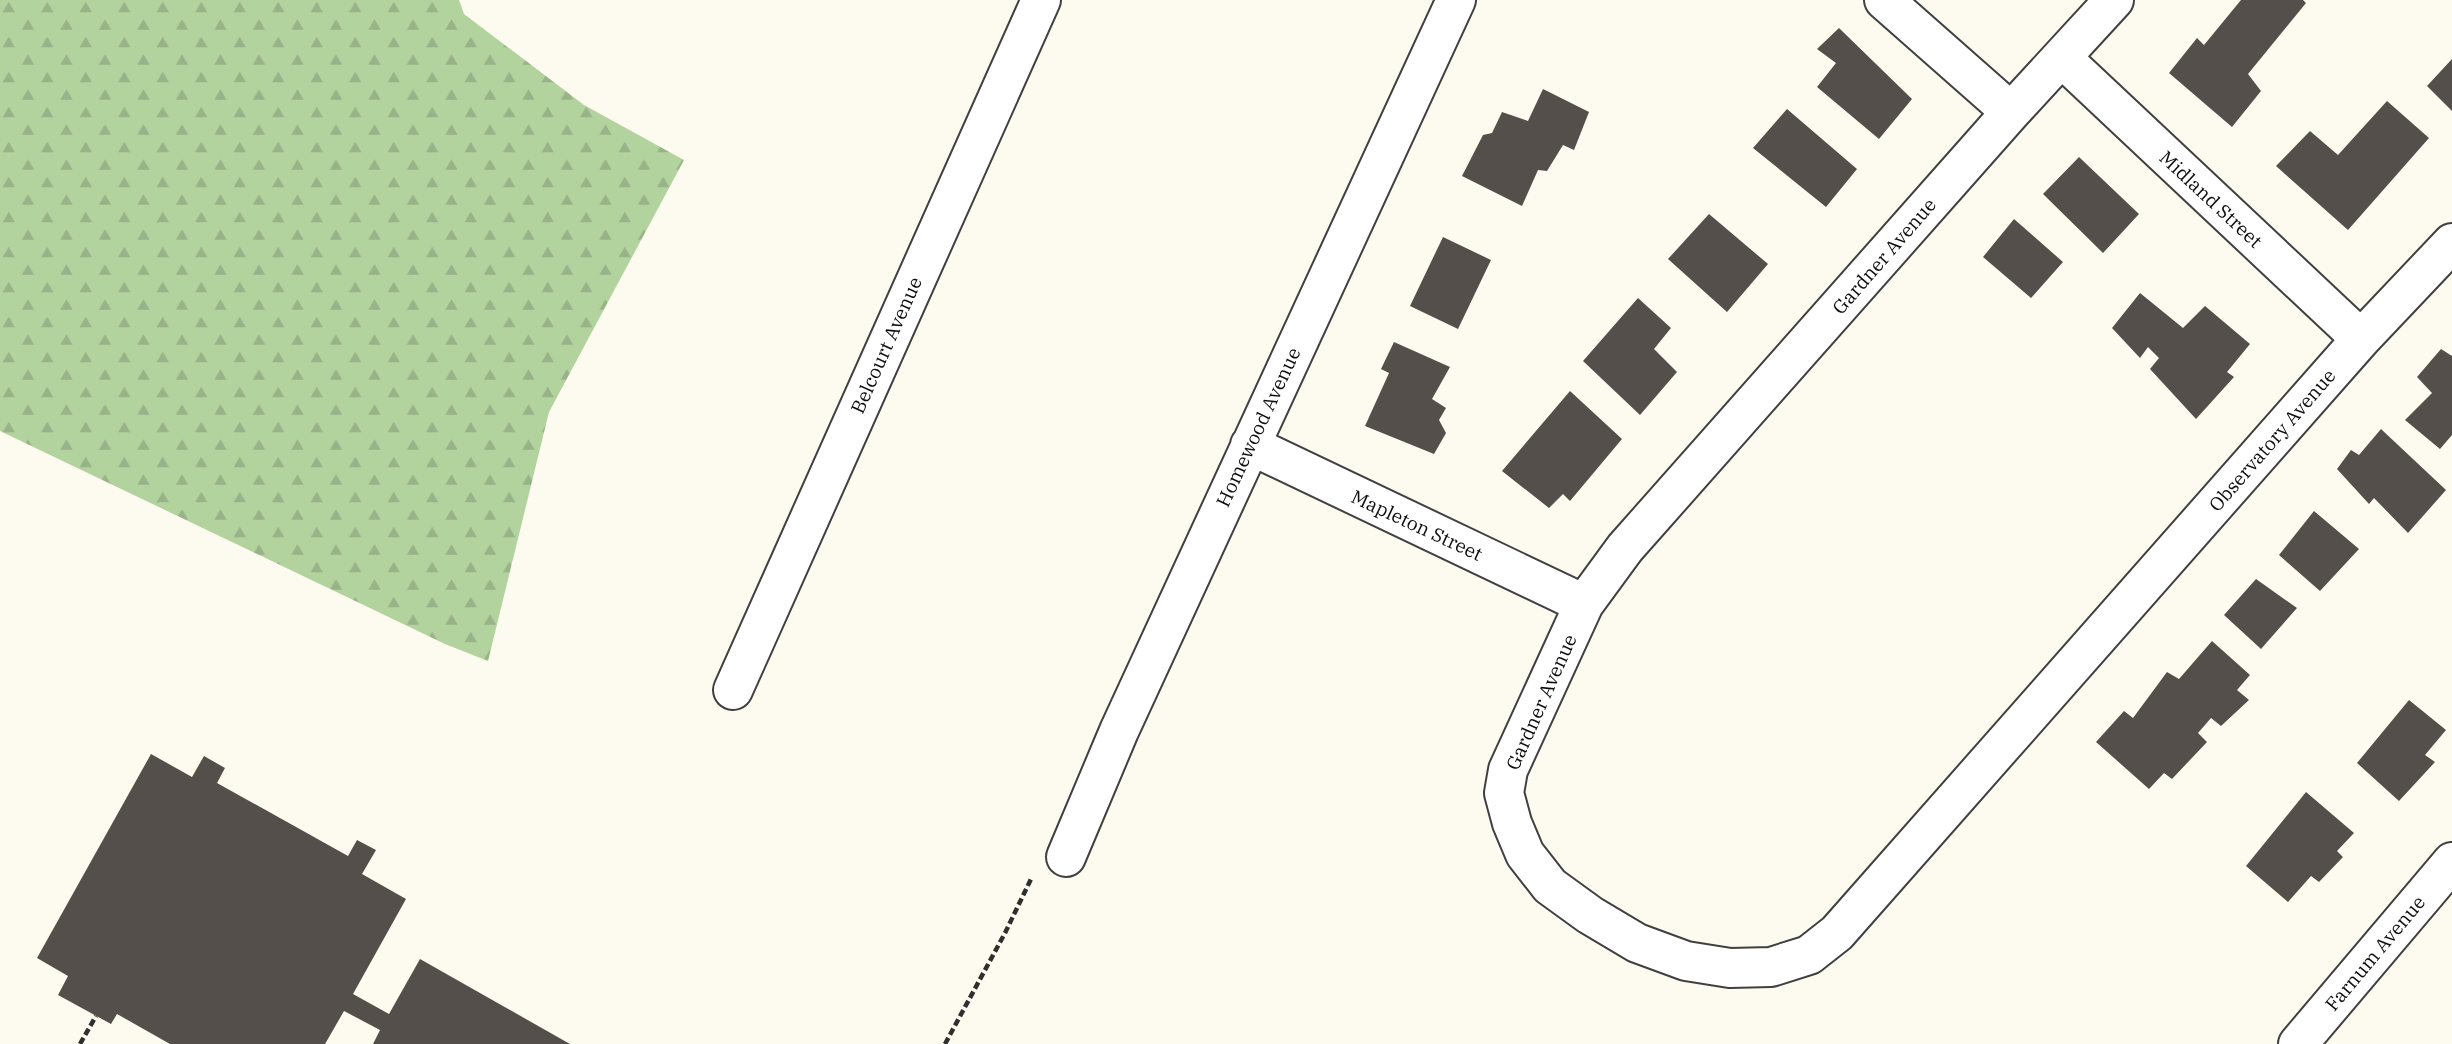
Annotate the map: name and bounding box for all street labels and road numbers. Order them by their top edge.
street label: Midland Street [2155,145,2268,253]
street label: Gardner Avenue [1827,193,1941,319]
street label: Belcourt Avenue [845,273,927,417]
street label: Homewood Avenue [1211,343,1305,511]
street label: Observatory Avenue [2203,364,2341,516]
street label: Mapleton Street [1348,484,1487,566]
street label: Gardner Avenue [1500,630,1582,774]
street label: Farnum Avenue [2320,890,2430,1016]

